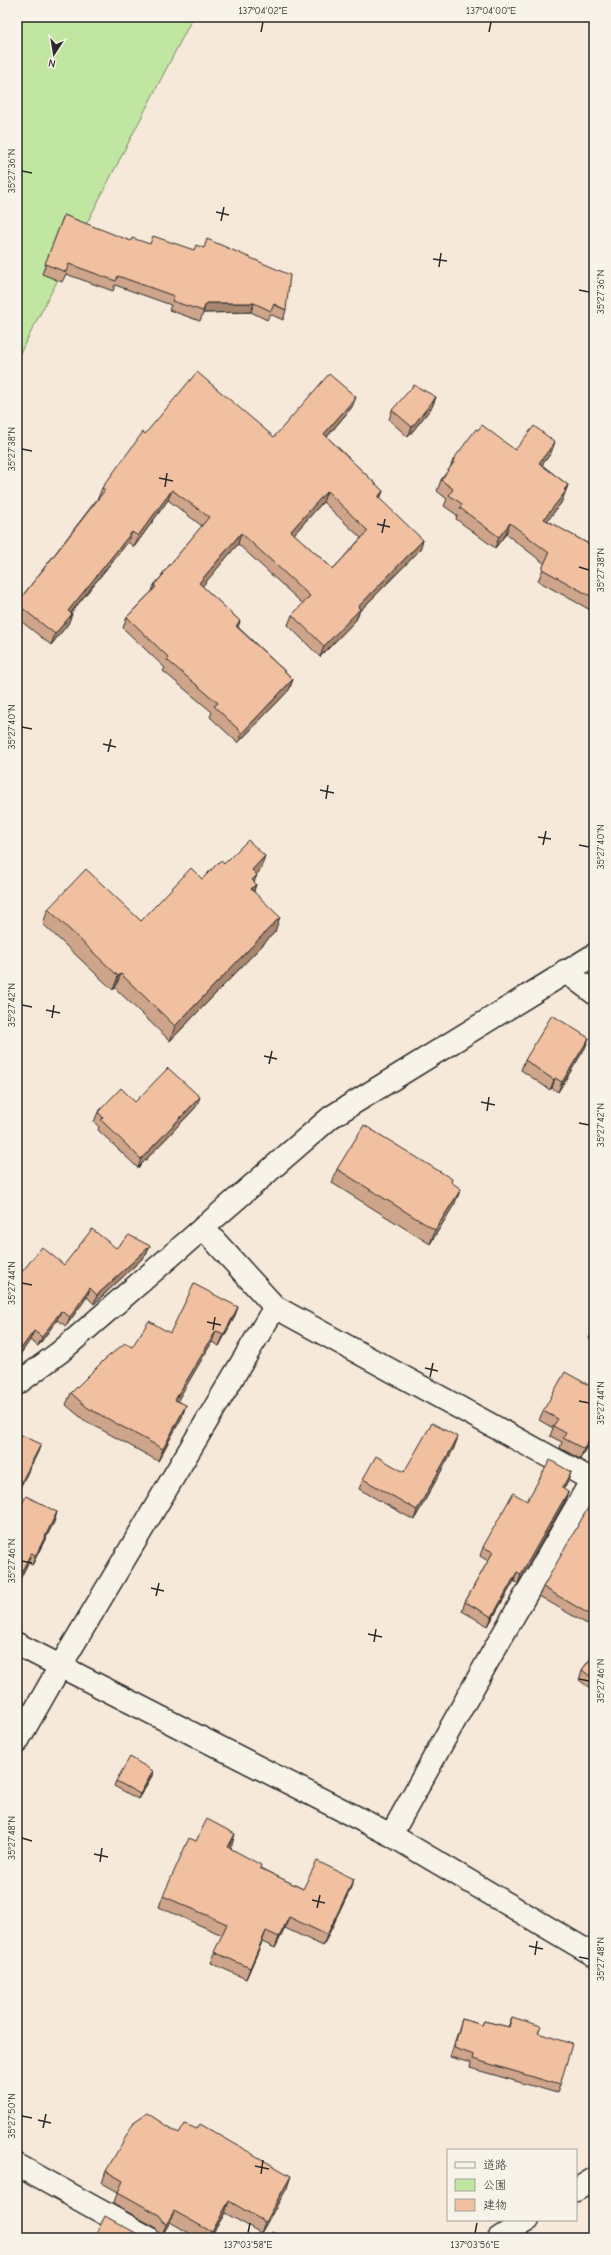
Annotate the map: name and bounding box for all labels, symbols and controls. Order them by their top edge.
text: 137°04'02"E [238,5,288,17]
text: 137°04'00"E [466,5,516,17]
north arrow [34,34,74,74]
text: N [47,56,57,70]
text: 35°27'36"N [6,149,18,193]
text: 35°27'36"N [595,270,607,314]
text: 35°27'38"N [6,427,18,471]
text: 35°27'38"N [595,548,607,592]
text: 35°27'40"N [6,704,18,750]
text: 35°27'40"N [595,824,607,870]
text: 35°27'42"N [6,983,18,1027]
text: 35°27'42"N [595,1103,607,1147]
text: 35°27'44"N [6,1261,18,1305]
text: 35°27'44"N [595,1381,607,1425]
text: 35°27'46"N [6,1539,18,1583]
text: 35°27'46"N [595,1659,607,1703]
text: 35°27'48"N [6,1816,18,1860]
text: 35°27'48"N [595,1937,607,1981]
text: 35°27'50"N [6,2093,18,2139]
legend [447,2149,577,2221]
text: 道路 [483,2158,507,2172]
text: 公園 [483,2178,507,2192]
text: 建物 [483,2198,507,2212]
text: 137°03'58"E [224,2239,272,2251]
text: 137°03'56"E [451,2239,499,2251]

